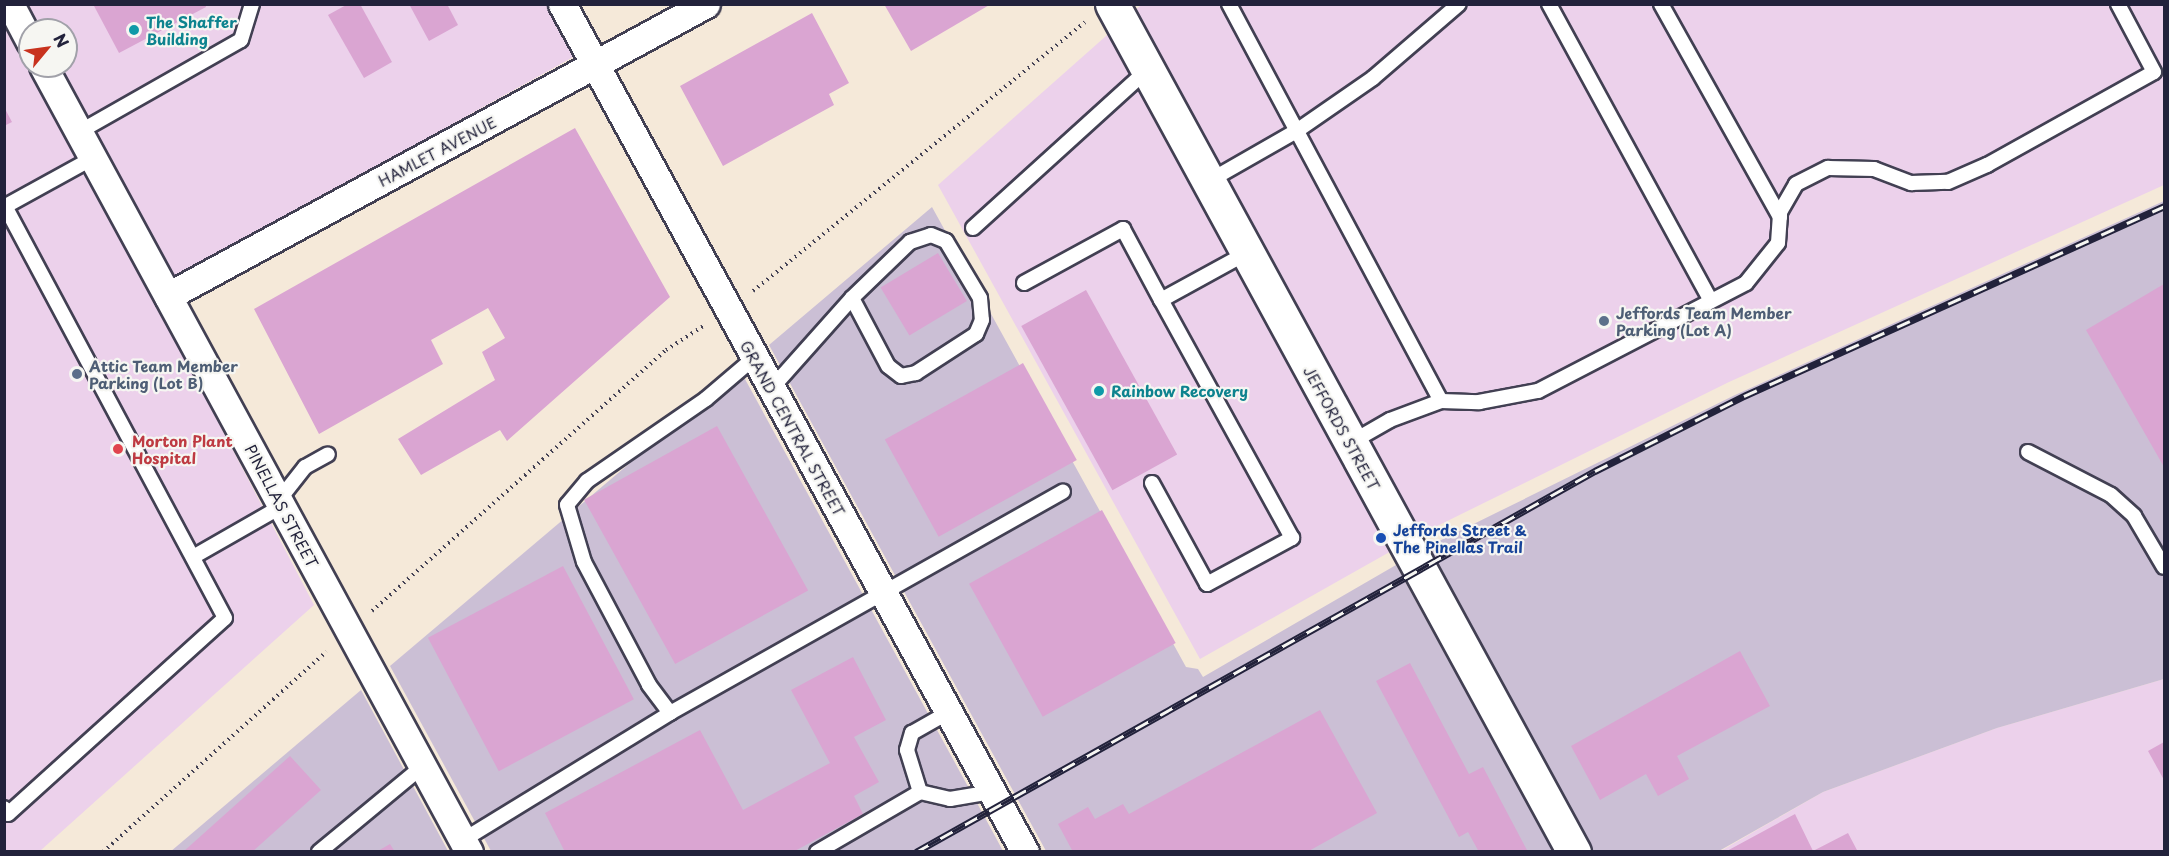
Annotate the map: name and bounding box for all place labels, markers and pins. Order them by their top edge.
place label: The Shaffer Building [146,12,237,47]
marker: The Shaffer Building [127,23,141,37]
place label: Jeffords Team Member Parking (Lot A) [1616,303,1791,338]
marker: Jeffords Team Member Parking (Lot A) [1597,314,1611,328]
place label: Attic Team Member Parking (Lot B) [89,356,239,391]
marker: Attic Team Member Parking (Lot B) [70,367,84,381]
place label: Rainbow Recovery [1111,382,1248,400]
marker: Rainbow Recovery [1092,384,1106,398]
place label: Morton Plant Hospital [132,431,233,466]
marker: Morton Plant Hospital [109,440,127,458]
place label: Jeffords Street & The Pinellas Trail [1393,520,1527,555]
marker: Jeffords Street & The Pinellas Trail [1374,531,1388,545]

